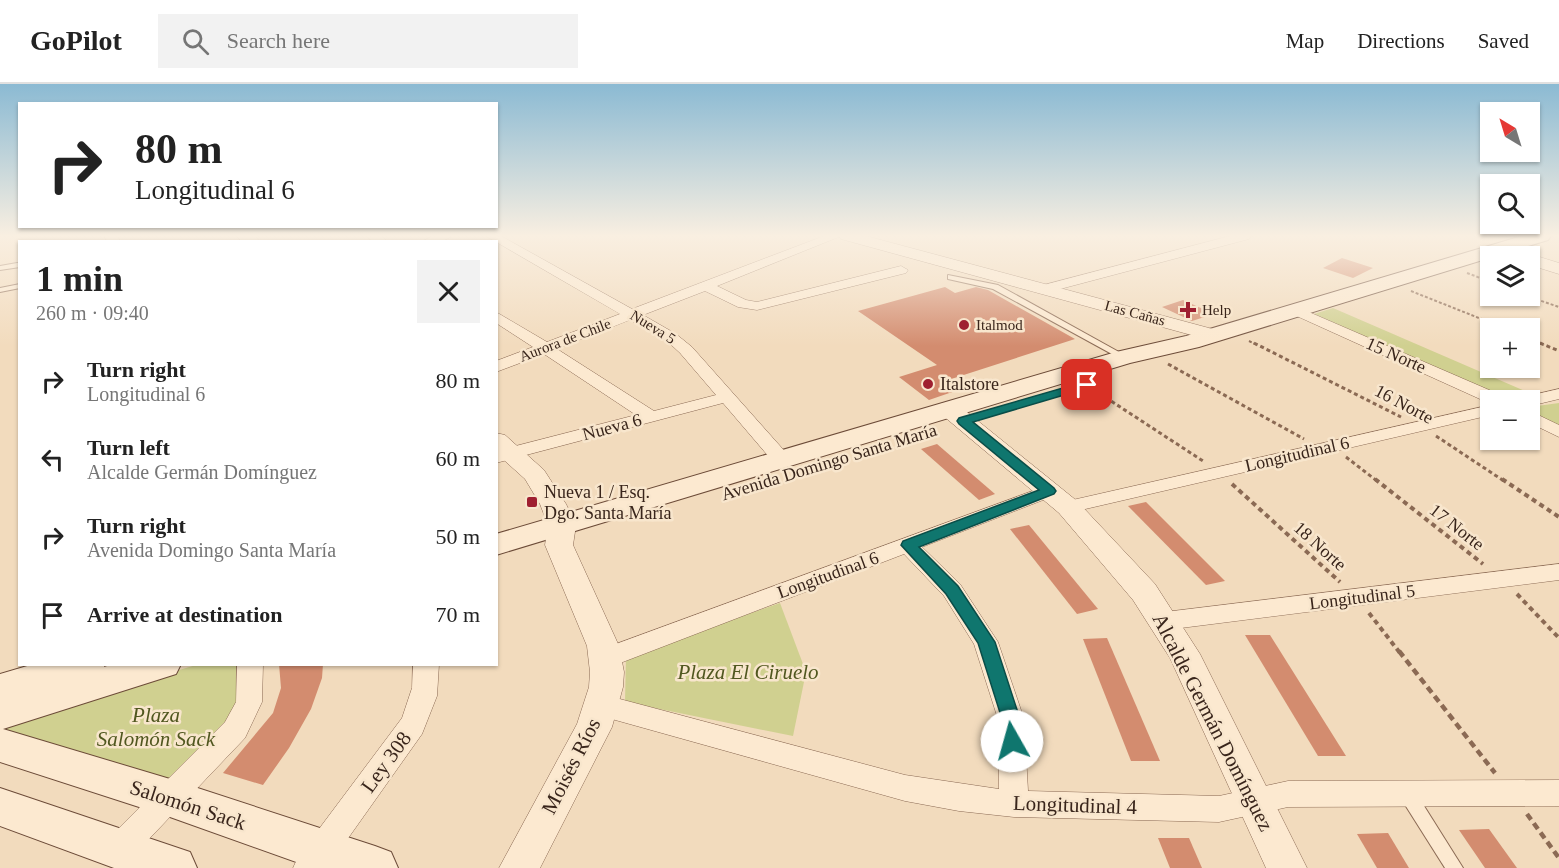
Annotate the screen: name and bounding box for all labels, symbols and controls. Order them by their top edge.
search box [158,14,578,68]
text: GoPilot [30,25,122,56]
icon: search [179,25,212,58]
text: Search here [227,28,330,53]
text: Map [1286,29,1324,53]
text: Directions [1357,29,1445,53]
text: Saved [1478,29,1529,53]
north arrow [1480,102,1540,162]
map controls [1480,102,1540,450]
icon: right [36,126,114,204]
text: 80 m [135,126,223,172]
button: search [1480,174,1540,234]
text: Longitudinal 6 [135,175,295,205]
button: layers [1480,246,1540,306]
text: 1 min [36,259,123,299]
button: close [417,260,480,323]
street label: Las Cañas [1103,297,1167,329]
marker: Help [1179,301,1197,319]
text: 260 m · 09:40 [36,302,149,324]
place label: Help [1202,302,1231,318]
street label: Nueva 5 [627,307,679,347]
street label: Aurora de Chile [517,315,613,365]
place label: Italmod [976,317,1023,333]
marker: Italmod [957,318,971,332]
button: + [1480,318,1540,378]
street label: 15 Norte [1363,333,1429,377]
text: Turn right [87,357,186,382]
pin [1061,359,1112,410]
icon: right [36,365,69,398]
text: 80 m [435,368,480,393]
icon: arrive [1070,368,1103,401]
place label: Italstore [940,374,999,394]
marker: Italstore [921,377,935,391]
street label: 16 Norte [1371,380,1437,428]
text: Longitudinal 6 [87,383,205,405]
button: − [1480,390,1540,450]
street label: Nueva 6 [580,410,644,444]
street label: Avenida Domingo Santa María [719,420,939,504]
street label: Longitudinal 6 [1243,432,1351,476]
text: Turn left [87,435,170,460]
icon: left [36,443,69,476]
text: 60 m [435,446,480,471]
text: Alcalde Germán Domínguez [87,461,317,483]
place label: Nueva 1 / Esq. Dgo. Santa María [544,482,671,523]
marker: Nueva 1 / Esq. Dgo. Santa María [525,495,539,509]
street label: 17 Norte [1426,500,1488,554]
text: Turn right [87,513,186,538]
street label: 18 Norte [1290,517,1350,575]
icon: right [36,521,69,554]
text: 50 m [435,524,480,549]
text: Avenida Domingo Santa María [87,539,336,561]
street label: Longitudinal 6 [775,547,881,603]
street label: Longitudinal 5 [1308,581,1416,613]
icon: arrive [36,599,69,632]
text: Arrive at destination [87,602,283,627]
text: 70 m [435,602,480,627]
street label: Alcalde Germán Domínguez [1148,609,1278,835]
park label: Plaza El Ciruelo [676,660,819,684]
park label: Plaza Salomón Sack [97,703,216,751]
position arrow [980,709,1044,773]
street label: Moisés Ríos [537,714,605,818]
street label: Ley 308 [356,727,416,797]
street label: Salomón Sack [127,775,250,835]
street label: Longitudinal 4 [1012,791,1138,819]

